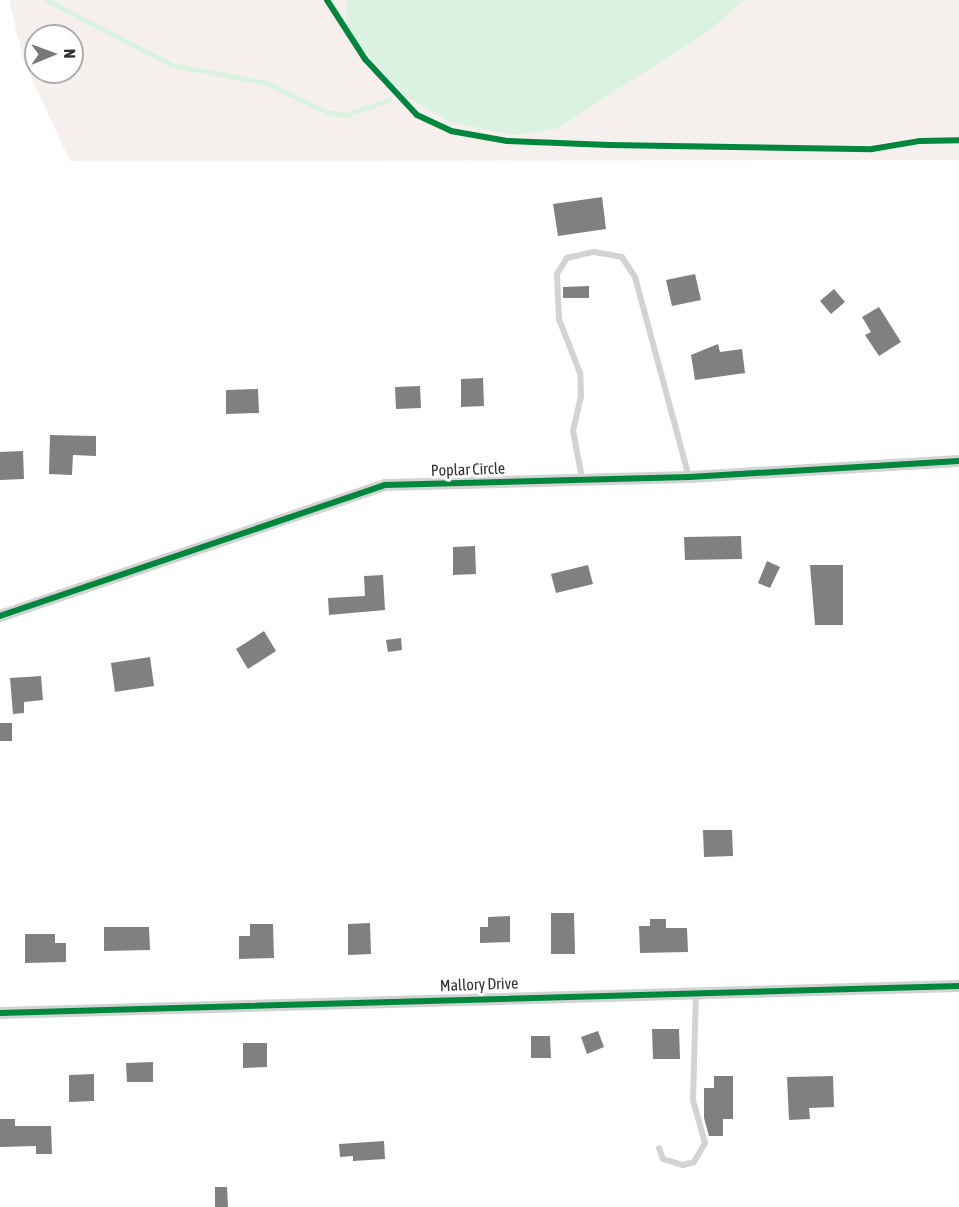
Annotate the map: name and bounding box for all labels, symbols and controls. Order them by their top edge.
north arrow [24,24,84,84]
text: N [61,49,79,59]
street label: Poplar Circle [431,458,505,480]
street label: Mallory Drive [439,973,519,995]

